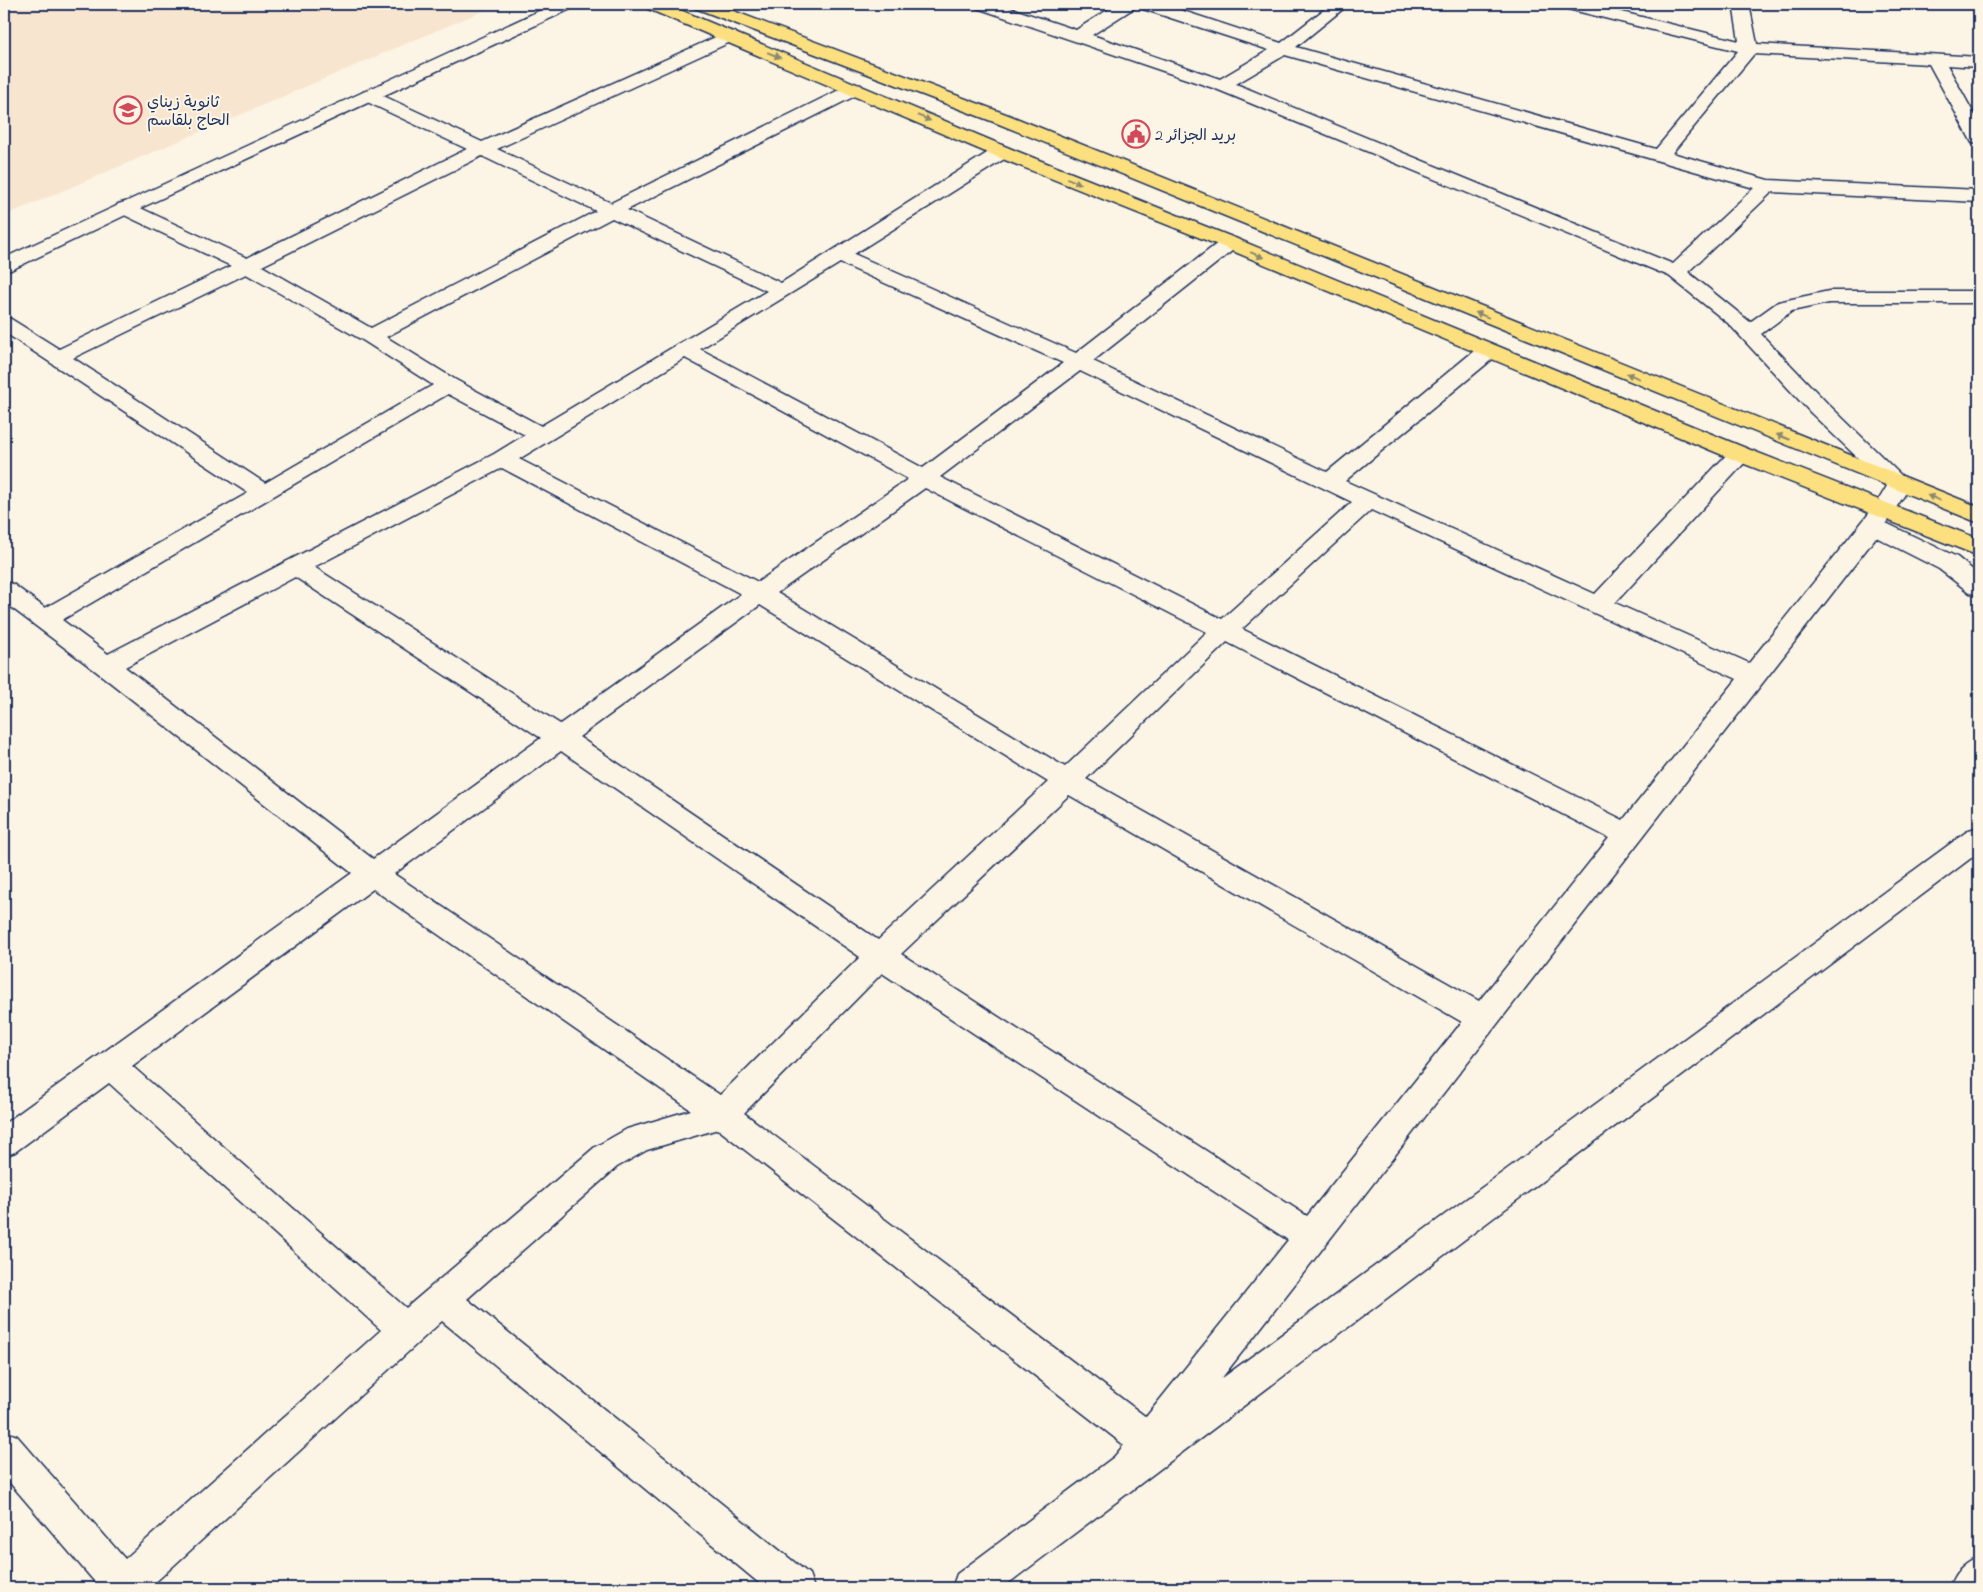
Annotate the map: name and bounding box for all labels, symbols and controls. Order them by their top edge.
one-way arrow [767,51,781,59]
place label: ثانوية زيناي الحاج بلقاسم [147,91,230,133]
school or university icon: ثانوية زيناي الحاج بلقاسم [113,95,143,125]
one-way arrow [917,115,931,123]
public building icon: بريد الجزائر 2 [1121,119,1151,149]
place label: بريد الجزائر 2 [1155,124,1236,148]
one-way arrow [1067,177,1081,185]
one-way arrow [1250,251,1264,259]
one-way arrow [1475,310,1489,318]
one-way arrow [1625,372,1640,380]
one-way arrow [1776,433,1790,441]
one-way arrow [1927,494,1941,502]

